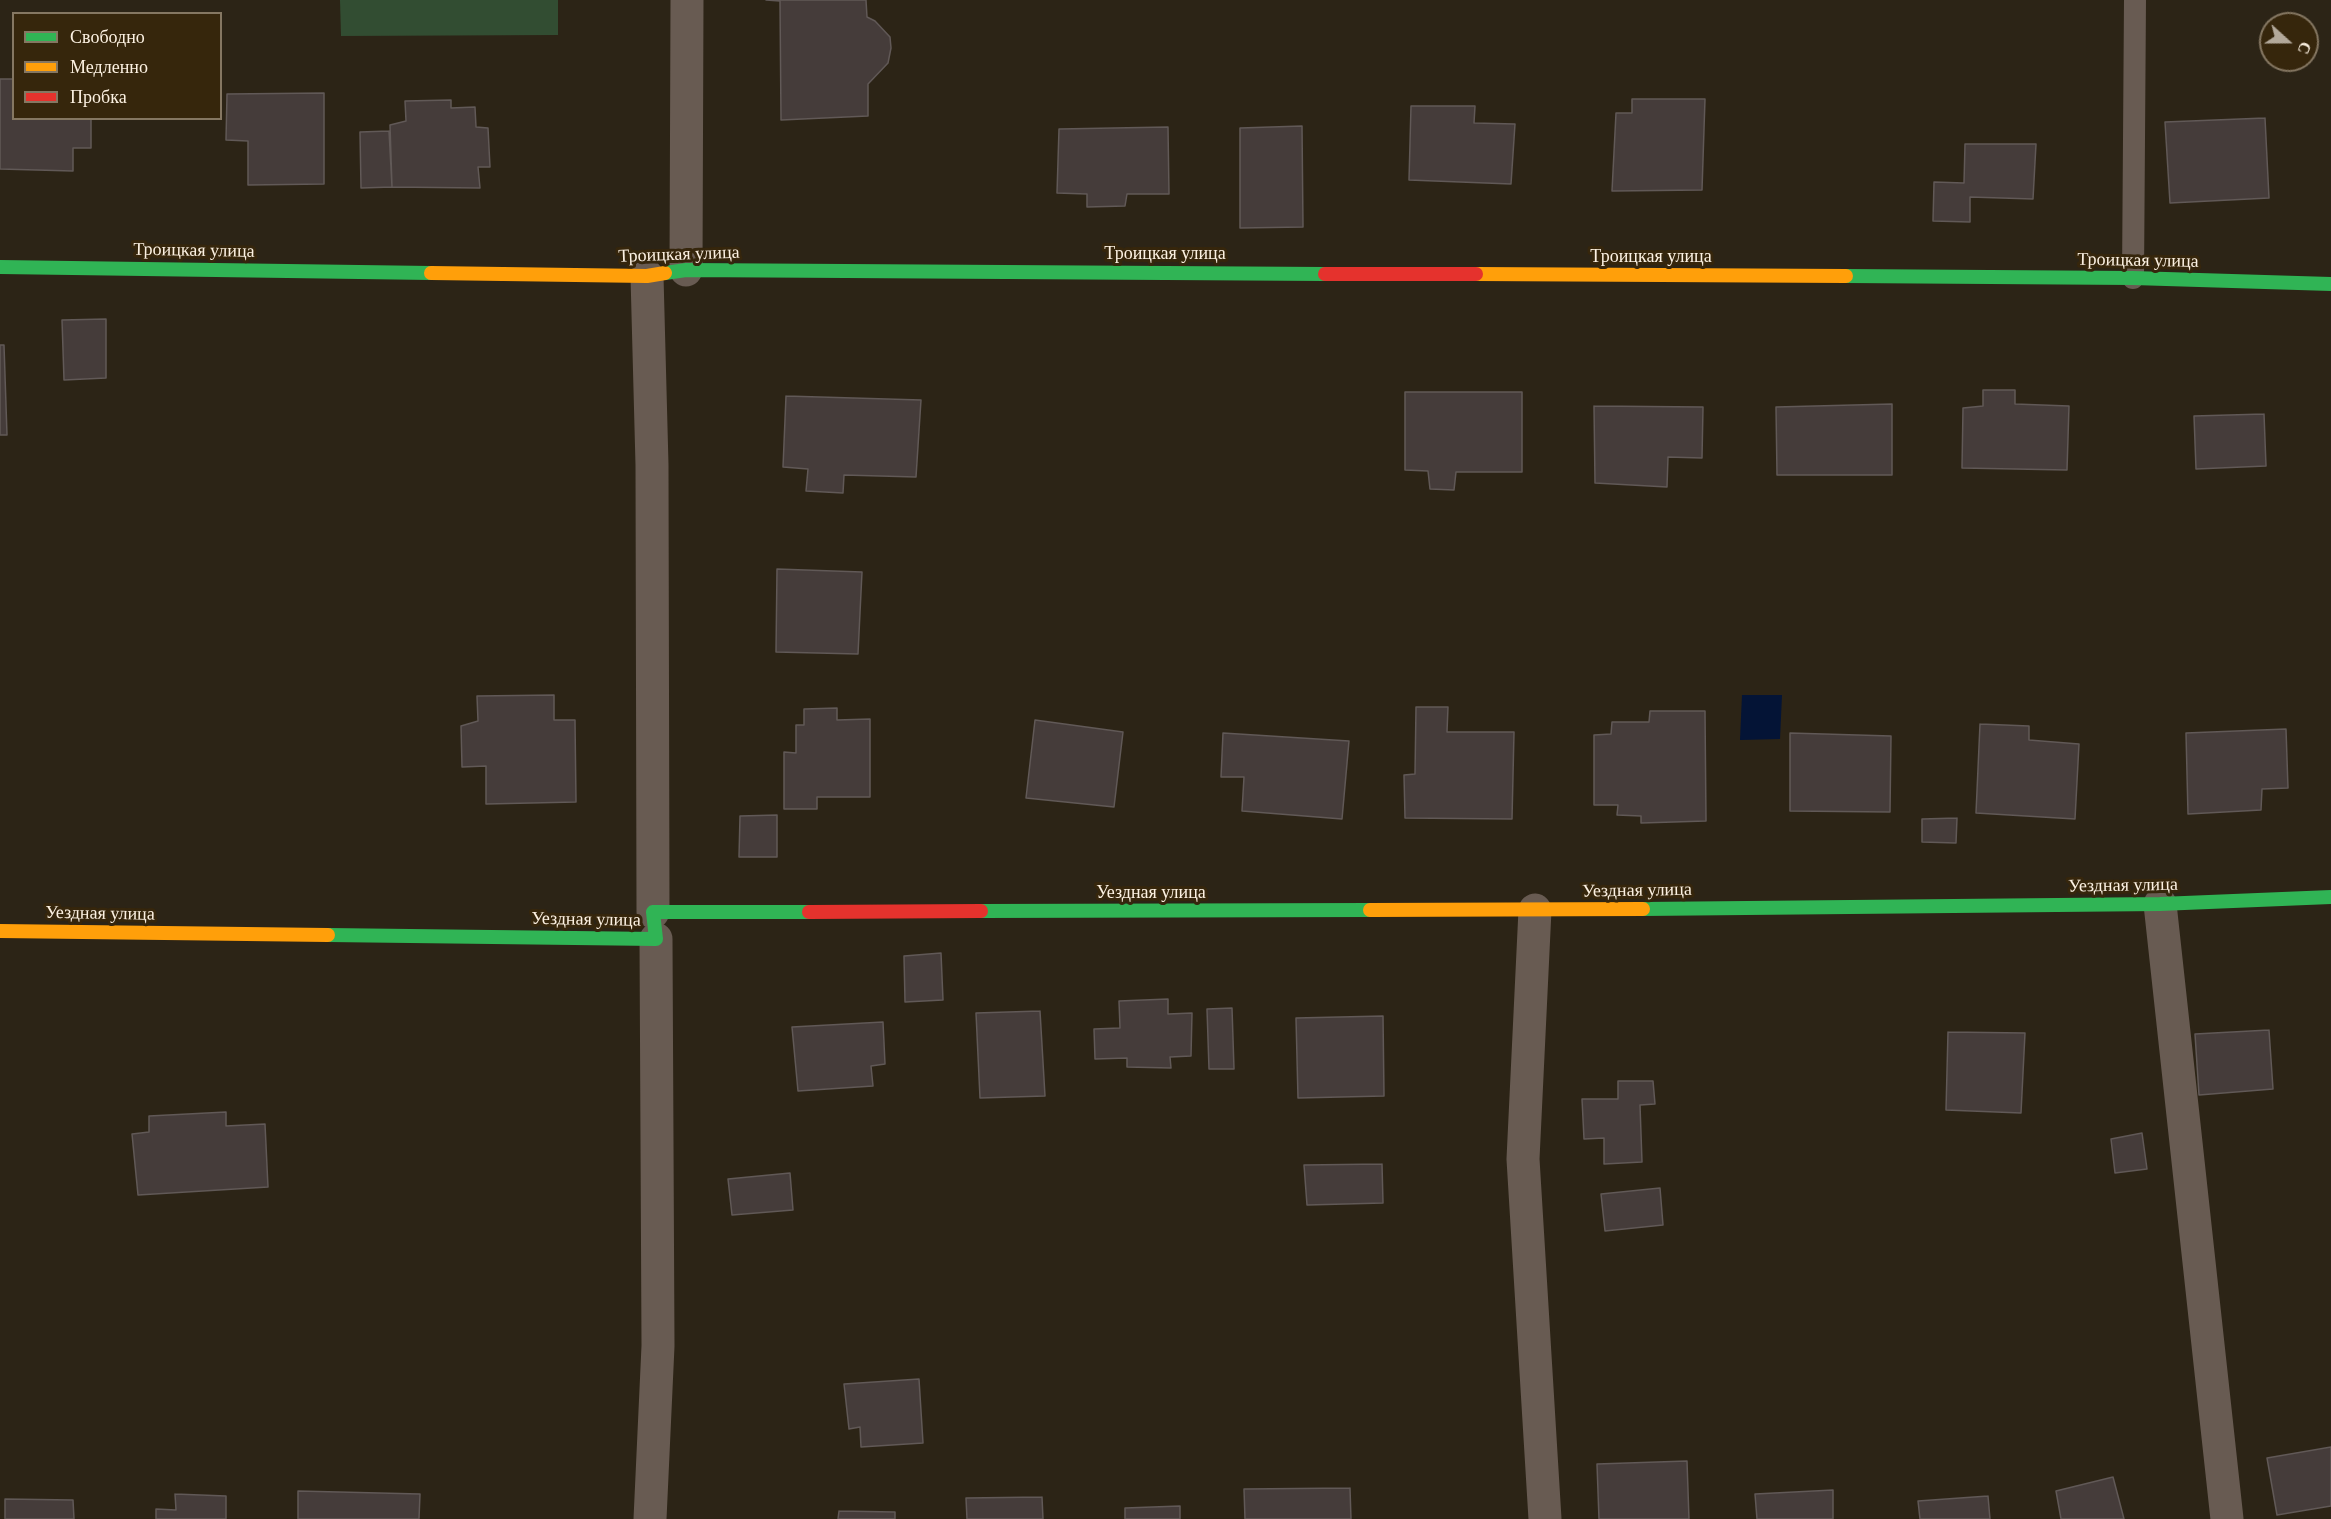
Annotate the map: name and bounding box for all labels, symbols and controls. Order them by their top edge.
legend [12,12,222,120]
north arrow [2259,12,2319,72]
text: Свободно [70,27,145,47]
text: С [2294,39,2314,56]
text: Медленно [70,57,148,77]
text: Пробка [70,87,127,107]
street label: Троицкая улица [133,239,255,263]
street label: Троицкая улица [618,242,740,268]
street label: Троицкая улица [1104,243,1226,265]
street label: Троицкая улица [1590,246,1712,268]
street label: Троицкая улица [2077,249,2199,273]
street label: Уездная улица [2068,874,2178,898]
street label: Уездная улица [1582,879,1692,903]
street label: Уездная улица [1096,882,1206,904]
street label: Уездная улица [45,902,155,926]
street label: Уездная улица [531,908,641,932]

